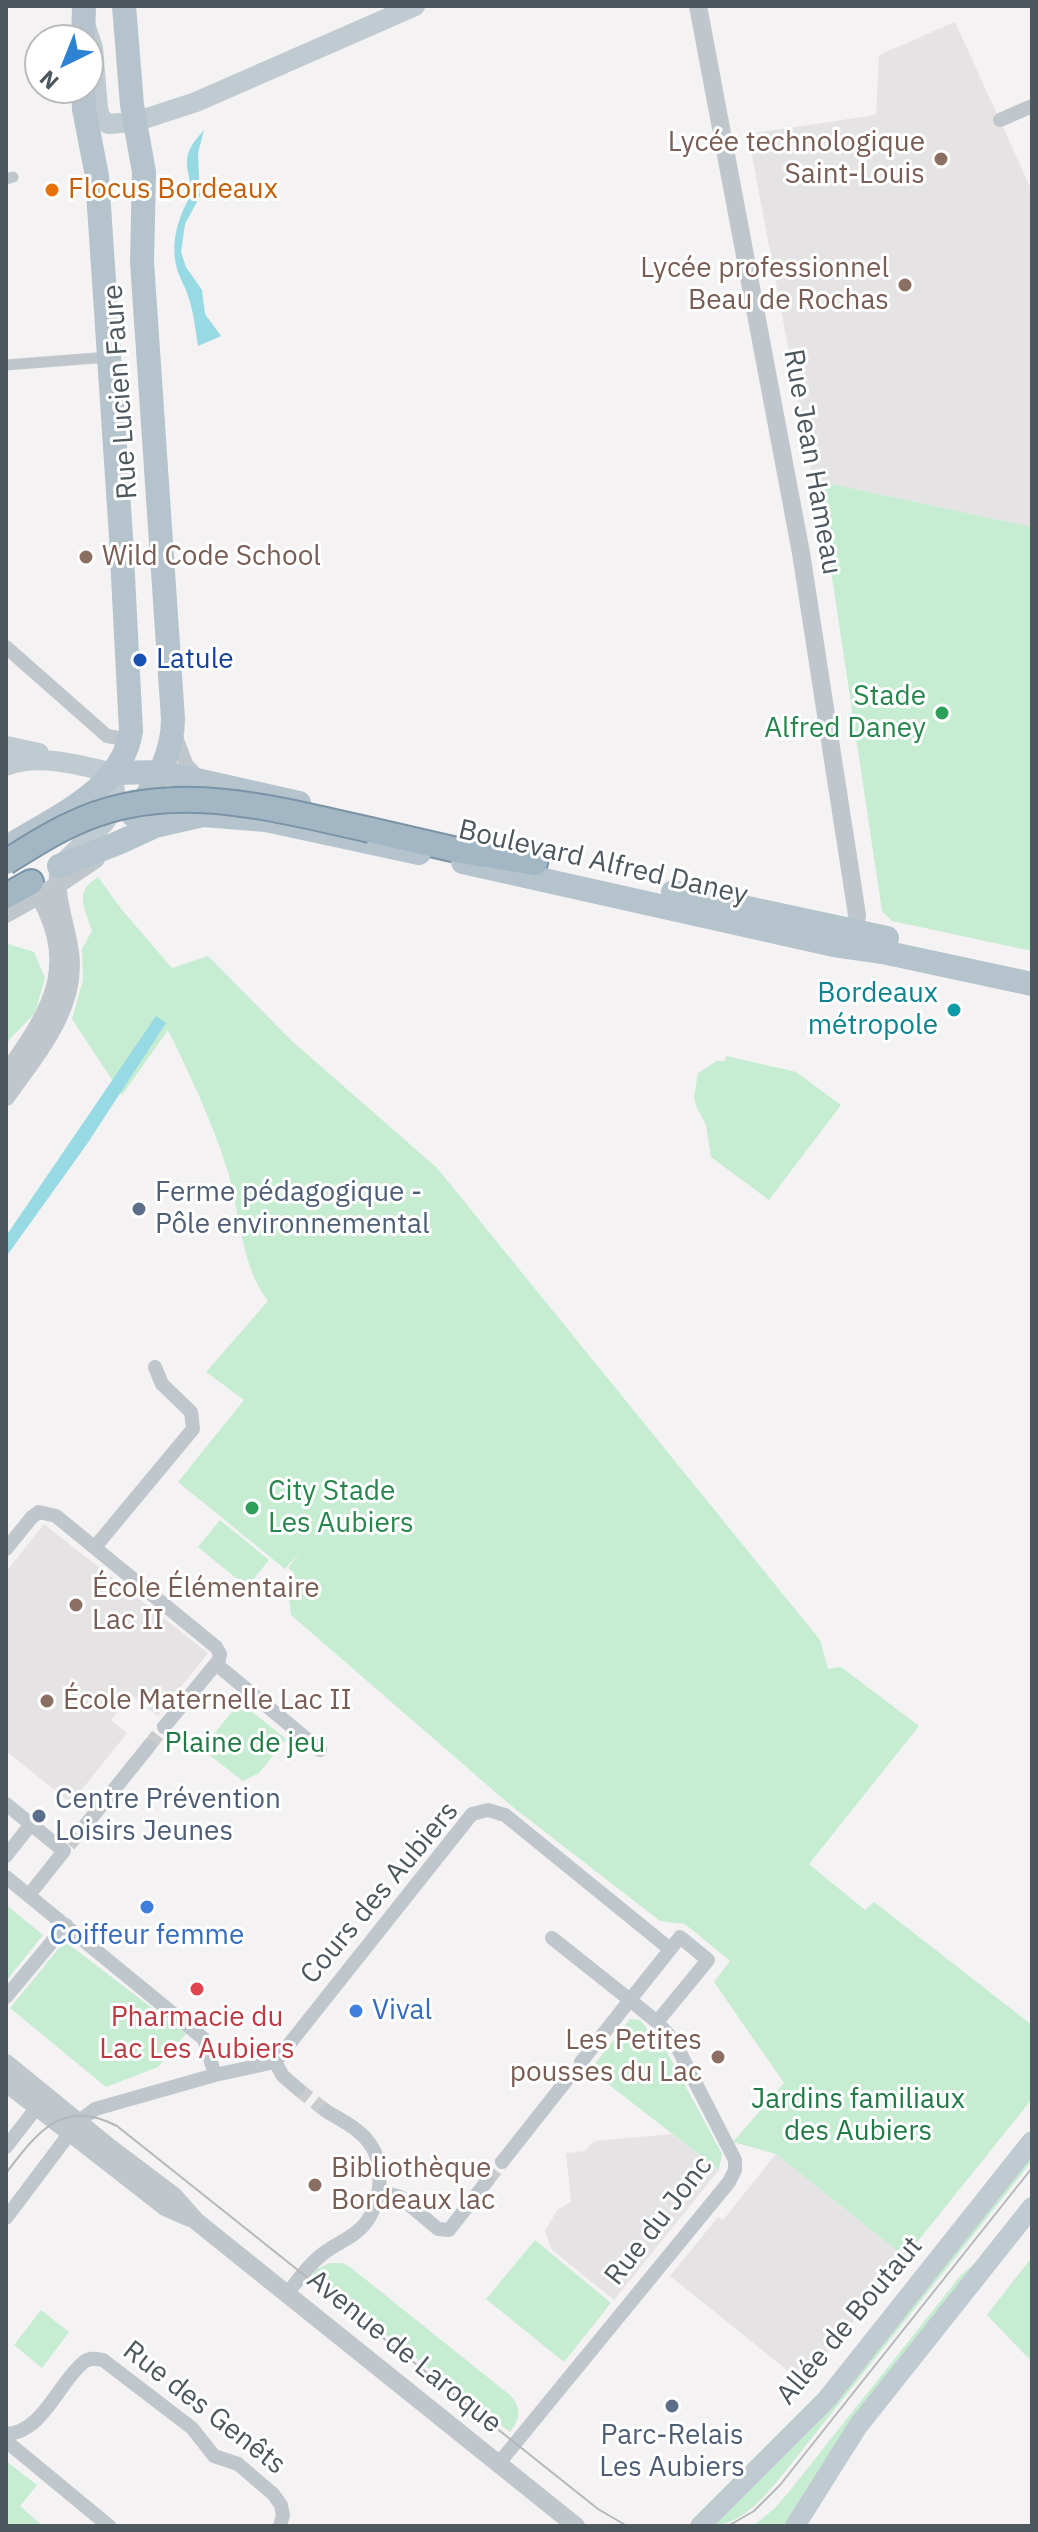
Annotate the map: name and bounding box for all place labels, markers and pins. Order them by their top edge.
place label: Lycée technologique Saint-Louis [668,126,925,192]
marker: Lycée technologique Saint-Louis [932,150,950,168]
place label: Flocus Bordeaux [68,173,278,207]
marker: Flocus Bordeaux [43,181,61,199]
place label: Lycée professionnel Beau de Rochas [640,252,889,318]
marker: Lycée professionnel Beau de Rochas [896,276,914,294]
place label: Wild Code School [102,540,321,574]
marker: Wild Code School [77,548,95,566]
place label: Latule [156,643,234,677]
marker: Latule [131,651,149,669]
place label: Stade Alfred Daney [764,680,926,746]
marker: Stade Alfred Daney [933,704,951,722]
place label: Bordeaux métropole [808,977,938,1043]
marker: Bordeaux métropole [945,1001,963,1019]
place label: Ferme pédagogique - Pôle environnemental [155,1176,430,1242]
marker: Ferme pédagogique - Pôle environnemental [130,1200,148,1218]
place label: City Stade Les Aubiers [268,1475,414,1541]
marker: City Stade Les Aubiers [243,1499,261,1517]
place label: École Élémentaire Lac II [92,1572,320,1638]
marker: École Élémentaire Lac II [67,1596,85,1614]
place label: École Maternelle Lac II [63,1684,352,1718]
marker: École Maternelle Lac II [38,1692,56,1710]
place label: Centre Prévention Loisirs Jeunes [55,1783,281,1849]
marker: Centre Prévention Loisirs Jeunes [30,1807,48,1825]
marker: Coiffeur femme [138,1898,156,1916]
place label: Coiffeur femme [50,1919,244,1953]
marker: Pharmacie du Lac Les Aubiers [188,1980,206,1998]
place label: Vival [372,1994,432,2028]
place label: Pharmacie du Lac Les Aubiers [99,2001,295,2067]
marker: Vival [347,2002,365,2020]
place label: Les Petites pousses du Lac [510,2024,702,2090]
marker: Les Petites pousses du Lac [709,2048,727,2066]
place label: Bibliothèque Bordeaux lac [331,2152,495,2218]
marker: Bibliothèque Bordeaux lac [306,2176,324,2194]
marker: Parc-Relais Les Aubiers [663,2397,681,2415]
place label: Parc-Relais Les Aubiers [599,2419,745,2485]

